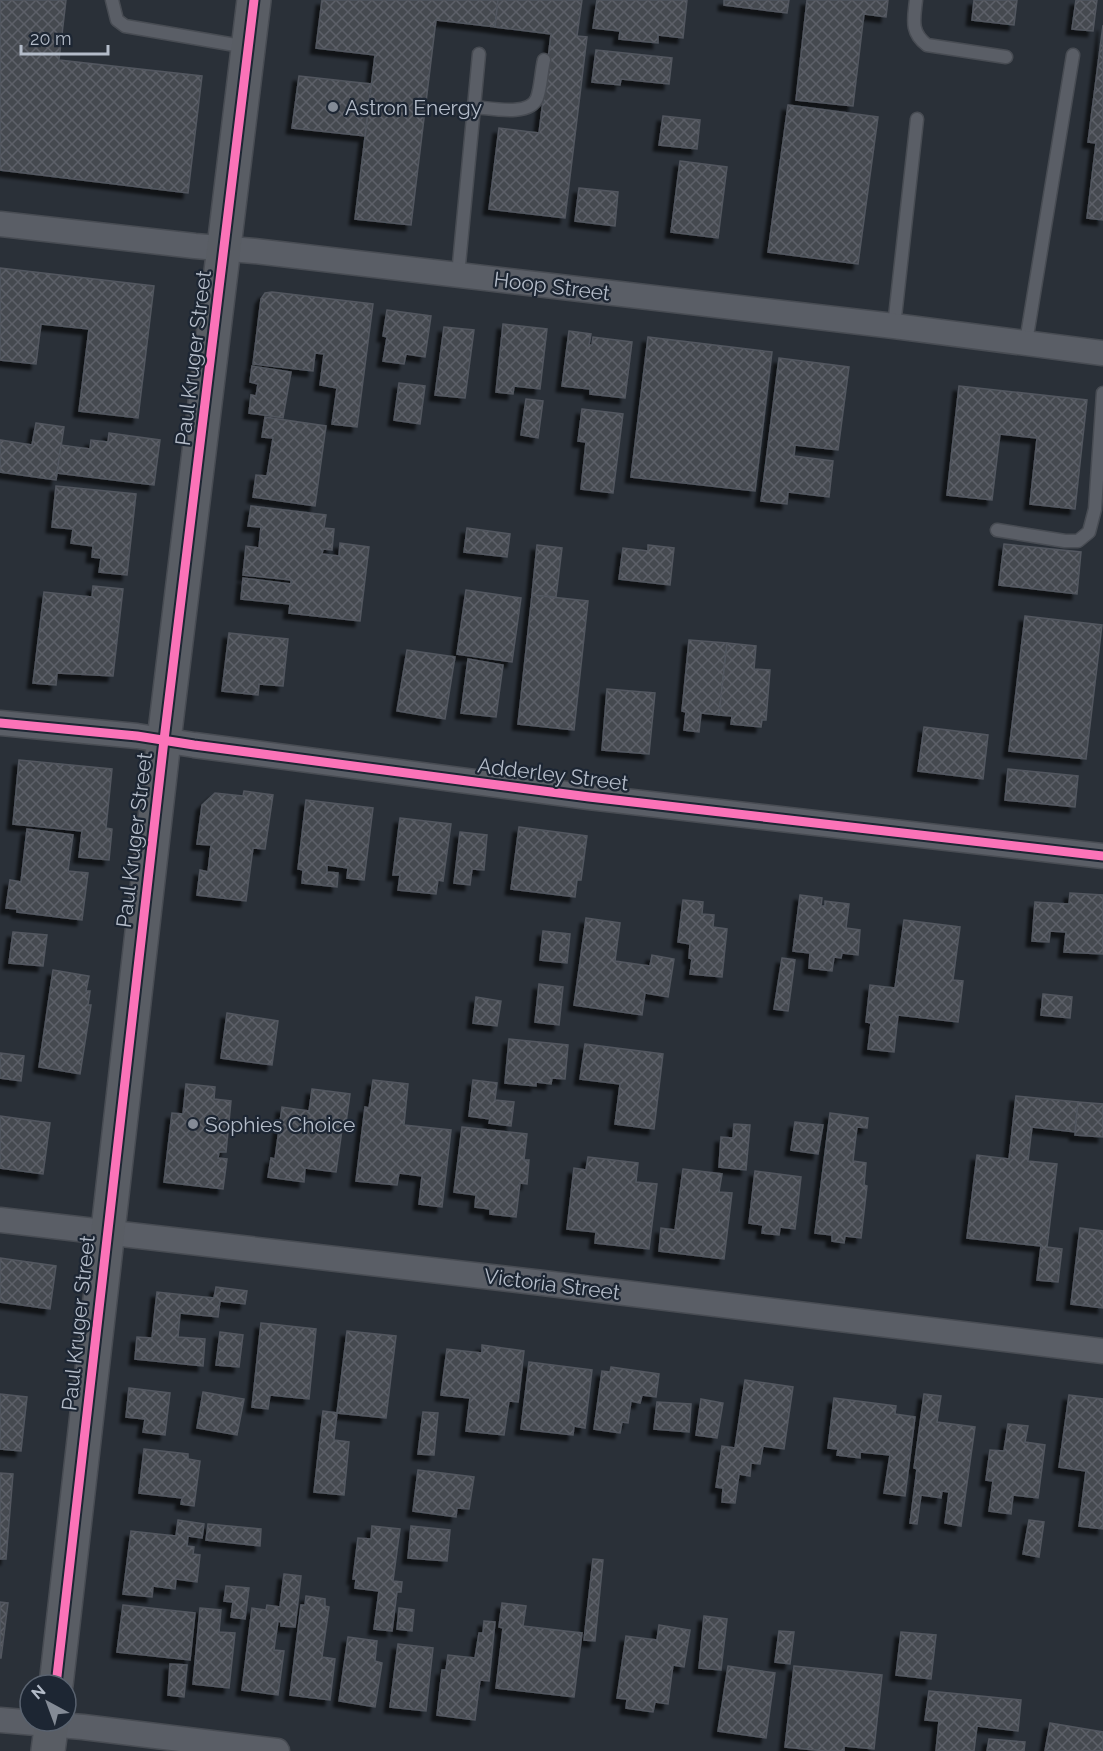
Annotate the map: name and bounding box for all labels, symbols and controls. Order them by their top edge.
scale bar [21,18,108,56]
text: 20 m [30,28,72,49]
place label: Astron Energy [345,95,482,120]
marker: Astron Energy [326,100,340,114]
street label: Hoop Street [492,266,612,306]
street label: Paul Kruger Street [170,269,216,447]
street label: Paul Kruger Street [111,751,157,929]
street label: Adderley Street [476,752,630,796]
place label: Sophies Choice [205,1112,355,1137]
marker: Sophies Choice [186,1117,200,1131]
street label: Paul Kruger Street [56,1234,100,1412]
street label: Victoria Street [483,1263,621,1305]
north arrow [18,1673,78,1733]
text: N [28,1681,49,1703]

